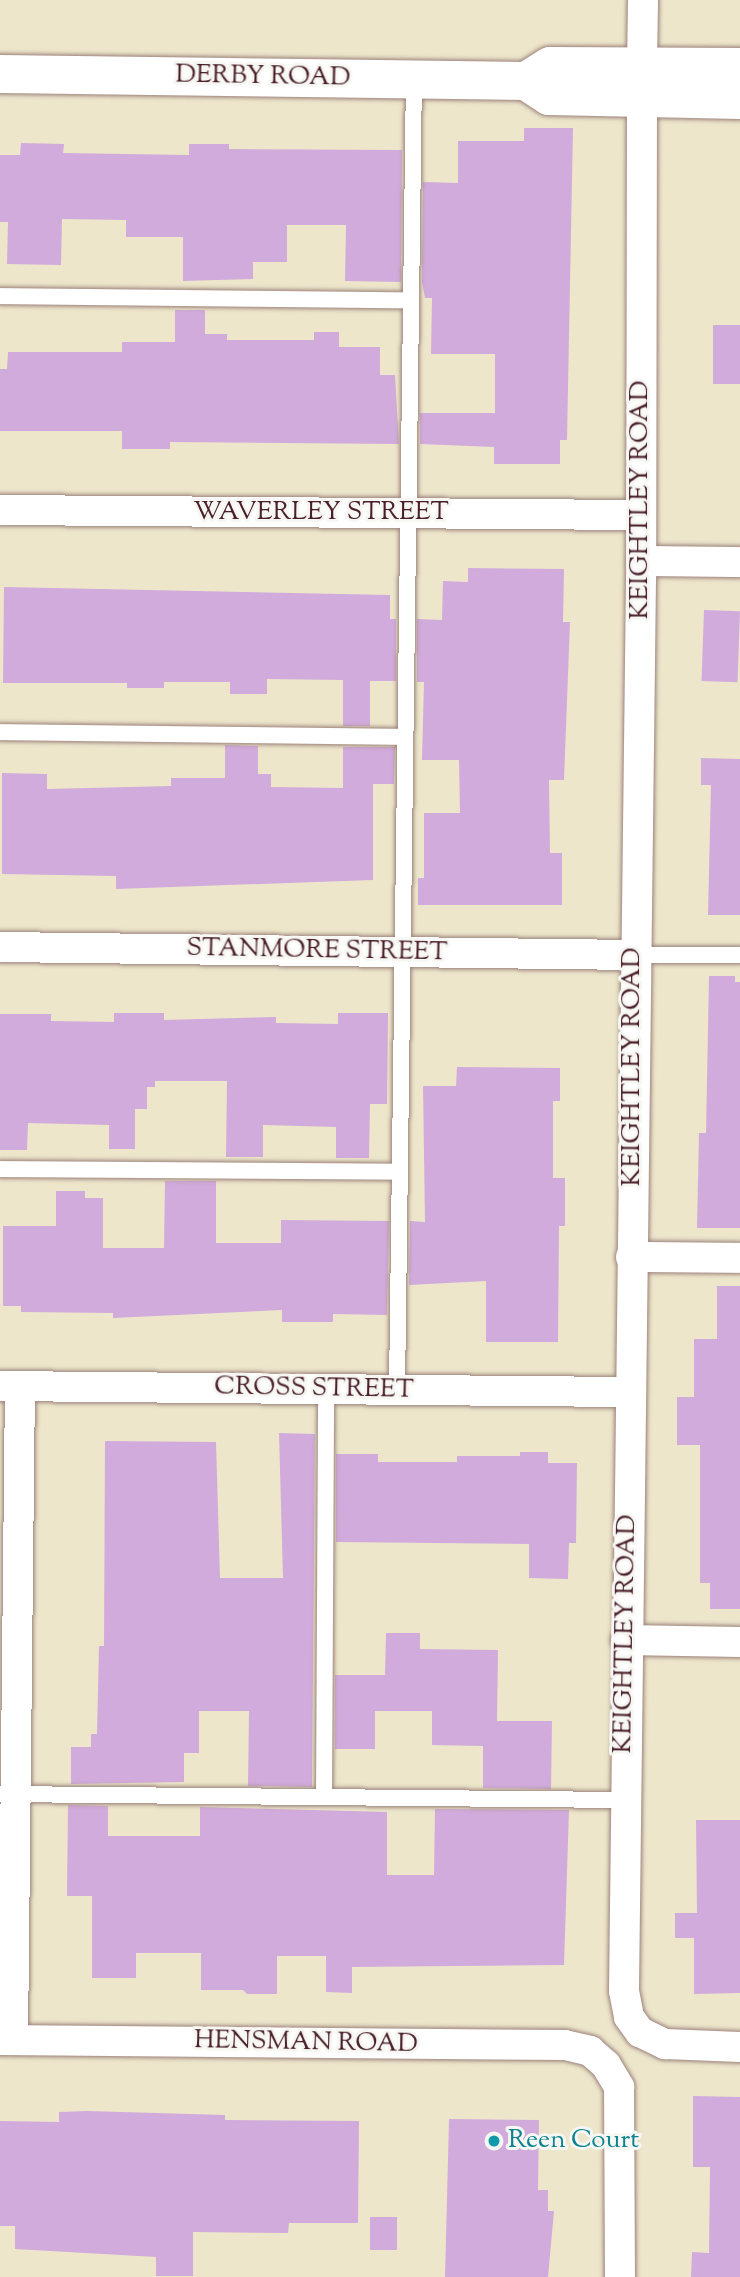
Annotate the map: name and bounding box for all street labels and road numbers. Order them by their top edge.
street label: DERBY ROAD [175,60,351,94]
street label: KEIGHTLEY ROAD [625,380,657,620]
street label: WAVERLEY STREET [193,497,449,529]
street label: STANMORE STREET [186,933,448,969]
street label: KEIGHTLEY ROAD [617,947,649,1187]
street label: CROSS STREET [214,1372,414,1406]
street label: KEIGHTLEY ROAD [608,1514,644,1754]
street label: HENSMAN ROAD [194,2025,418,2061]

